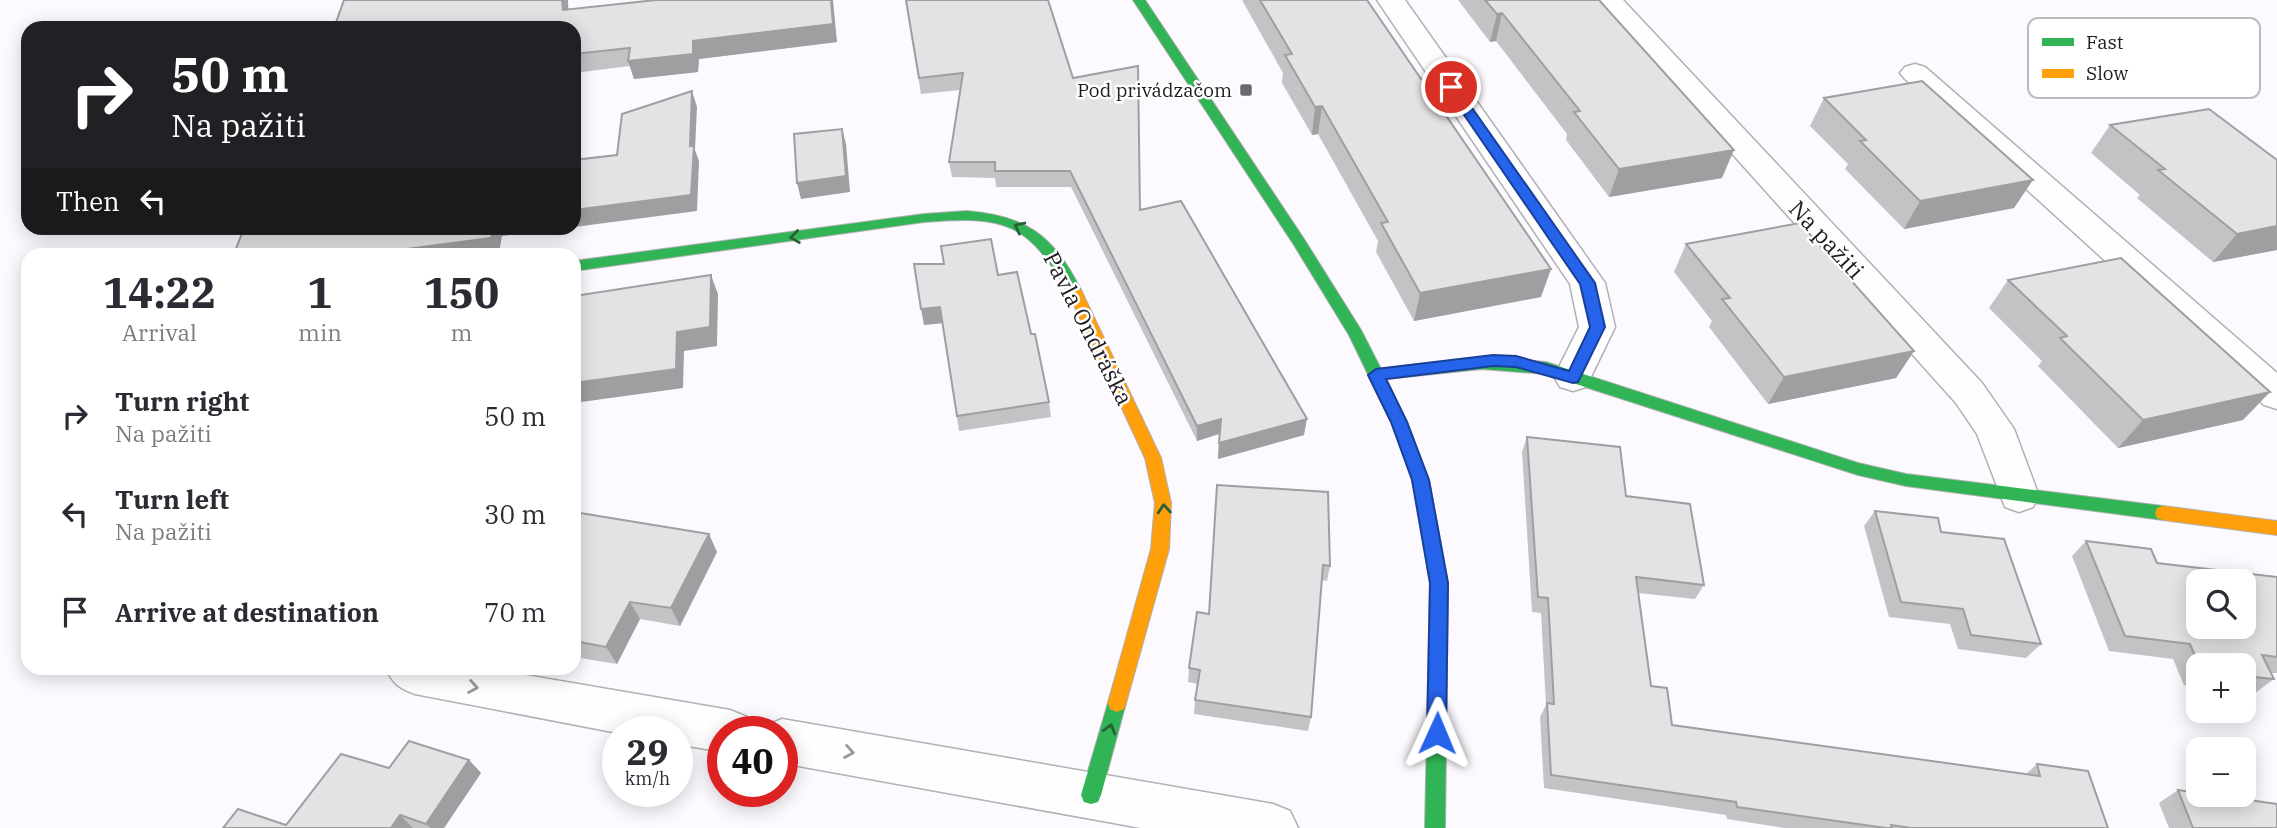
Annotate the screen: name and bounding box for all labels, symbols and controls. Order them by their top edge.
legend [2028,18,2260,98]
text: Fast [2086,30,2124,54]
text: 50 m [171,42,289,105]
icon: right [56,49,147,140]
pin [1421,57,1481,117]
text: Slow [2086,61,2128,85]
icon: arrive [1432,68,1470,106]
place label: Pod privádzačom [1077,78,1232,102]
marker: Pod privádzačom [1238,82,1254,98]
text: Na pažiti [171,104,306,146]
icon: left [134,182,172,220]
text: Then [56,184,120,218]
street label: Na pažiti [1783,193,1871,285]
one-way arrow [1014,221,1026,235]
one-way arrow [789,229,800,244]
street label: Pavla Ondráška [1037,246,1141,410]
text: 14:22 [103,265,216,320]
text: 1 [307,265,333,320]
text: 150 [424,265,499,320]
text: Arrival [122,317,197,347]
text: min [298,317,342,347]
text: m [450,317,472,347]
text: Turn right [115,384,249,418]
icon: right [56,397,94,435]
text: 50 m [484,399,546,433]
text: Na pažiti [115,418,212,448]
text: Turn left [115,482,229,516]
icon: left [56,495,94,533]
text: 30 m [484,497,546,531]
one-way arrow [1157,503,1172,514]
text: Na pažiti [115,516,212,546]
map controls [2186,569,2256,807]
button: search [2186,569,2256,639]
icon: arrive [56,593,94,631]
text: Arrive at destination [115,595,379,629]
text: 70 m [484,595,546,629]
button: + [2186,653,2256,723]
one-way arrow [467,678,479,693]
position arrow [1400,696,1474,770]
speed limit sign: 40 [707,716,798,807]
one-way arrow [1102,723,1116,735]
text: 29 [626,729,669,775]
button: − [2186,737,2256,807]
one-way arrow [843,744,855,759]
text: km/h [625,767,670,790]

